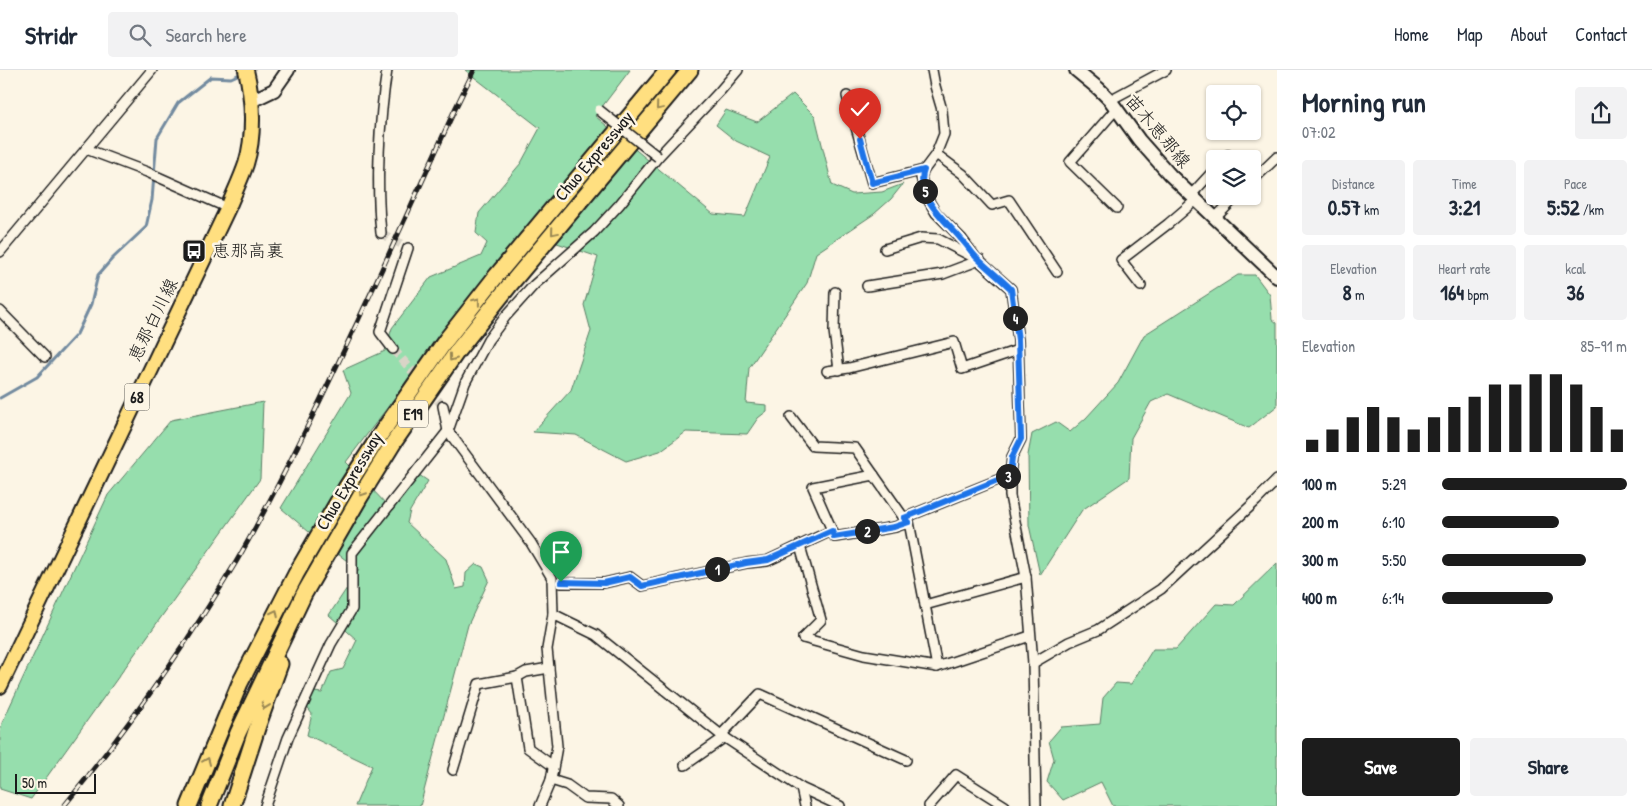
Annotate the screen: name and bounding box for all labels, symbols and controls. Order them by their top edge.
search box [108,12,458,57]
text: Stridr [25,19,78,51]
icon: search [126,21,154,49]
text: Search here [166,22,247,48]
text: Home [1394,22,1429,47]
text: Map [1457,22,1482,47]
text: About [1510,22,1547,47]
text: Contact [1575,22,1627,47]
text: Morning run [1302,83,1426,121]
map controls [1206,85,1261,205]
button: locate [1206,85,1261,140]
button: share [1575,87,1627,139]
pin [839,88,881,139]
street label: 苗木恵那線 [1120,88,1197,173]
icon: check [846,95,874,123]
one-way arrow [656,102,665,111]
street label: Chuo Expressway [548,105,639,206]
text: 07:02 [1302,121,1335,143]
button: layers [1206,150,1261,205]
text: Distance [1332,174,1375,193]
text: Time [1452,174,1477,193]
text: Pace [1564,174,1587,193]
pin: 5 [912,178,938,204]
text: 5 [923,182,928,201]
text: 0.57 [1328,193,1361,222]
text: 3:21 [1449,193,1480,222]
text: 5:52 [1547,193,1579,222]
text: km [1361,200,1379,219]
text: /km [1579,200,1604,219]
one-way arrow [552,226,560,235]
bus stop icon: 恵那高裏 [181,238,207,264]
place label: 恵那高裏 [212,238,284,263]
text: Elevation [1330,259,1377,278]
text: Heart rate [1438,259,1491,278]
text: kcal [1565,259,1586,278]
street label: 恵那白川線 [122,274,184,366]
text: 8 [1343,278,1352,307]
text: 164 [1440,278,1464,307]
text: 36 [1567,278,1584,307]
text: m [1352,285,1364,304]
text: bpm [1464,285,1489,304]
one-way arrow [471,297,480,307]
pin: 4 [1002,306,1028,330]
text: 4 [1013,309,1018,328]
text: Elevation [1302,335,1355,357]
text: 85–91 m [1580,335,1627,357]
one-way arrow [449,352,458,362]
road number: 68 [124,384,150,411]
road number: E19 [398,400,428,428]
street label: Chuo Expressway [309,427,388,535]
pin: 3 [996,464,1020,488]
text: 3 [1005,467,1012,486]
text: 100 m [1302,473,1337,495]
text: 5:29 [1382,473,1406,495]
one-way arrow [359,488,369,497]
text: 200 m [1302,511,1338,533]
text: 6:10 [1382,511,1405,533]
pin: 2 [854,518,880,544]
text: 2 [864,522,871,541]
pin [540,531,582,582]
icon: arrive [547,538,575,566]
text: 300 m [1302,549,1338,571]
text: 5:50 [1382,549,1406,571]
pin: 1 [704,556,730,582]
text: 1 [715,560,720,579]
text: 400 m [1302,587,1337,609]
text: 6:14 [1382,587,1404,609]
one-way arrow [269,610,279,619]
one-way arrow [261,702,271,710]
button: Save [1302,738,1460,796]
button: Share [1470,738,1627,796]
one-way arrow [201,757,212,766]
scale bar [15,771,96,794]
text: 50 m [22,773,47,792]

